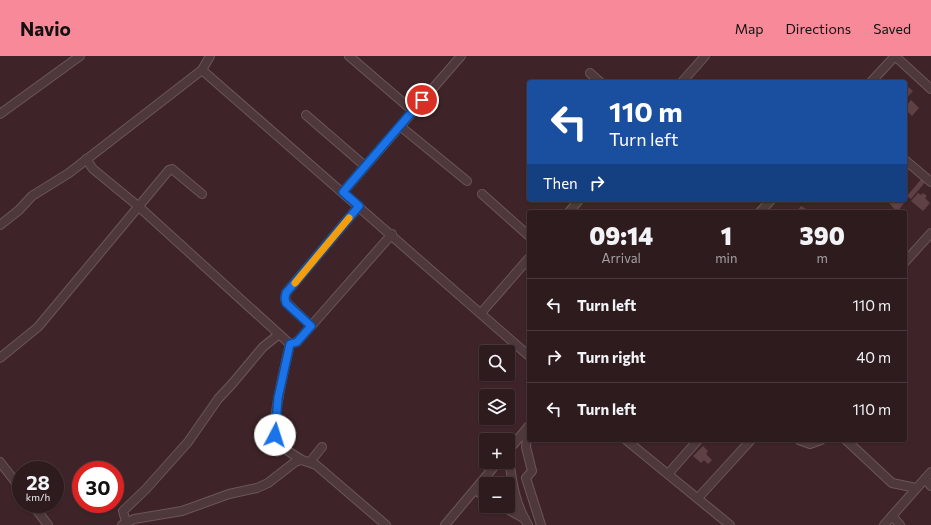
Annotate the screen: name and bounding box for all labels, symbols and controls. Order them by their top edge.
text: Navio [20,17,71,40]
text: Map [735,20,764,37]
text: Directions [786,20,851,37]
text: Saved [873,20,911,37]
pin [405,83,439,117]
icon: arrive [411,89,433,111]
text: 110 m [609,94,683,128]
icon: left [543,96,595,148]
text: Turn left [609,128,678,150]
icon: right [586,172,608,194]
text: Then [543,174,578,192]
text: 09:14 [589,221,653,250]
text: 1 [721,221,732,250]
text: 390 [800,221,845,250]
text: Arrival [601,250,641,266]
text: min [715,250,737,266]
text: m [817,250,828,266]
icon: left [543,294,565,316]
text: Turn left [577,296,636,314]
text: 110 m [852,296,891,314]
map controls [479,345,515,513]
button: search [479,345,515,381]
icon: right [543,346,565,368]
text: Turn right [577,348,646,366]
text: 40 m [856,348,891,366]
button: layers [479,389,515,425]
icon: left [543,398,565,420]
text: Turn left [577,400,636,418]
text: 110 m [852,400,891,418]
position arrow [254,414,296,456]
button: + [479,433,515,469]
speed limit sign: 30 [72,461,124,513]
text: 28 [26,470,50,494]
button: − [479,477,515,513]
text: km/h [26,491,50,503]

